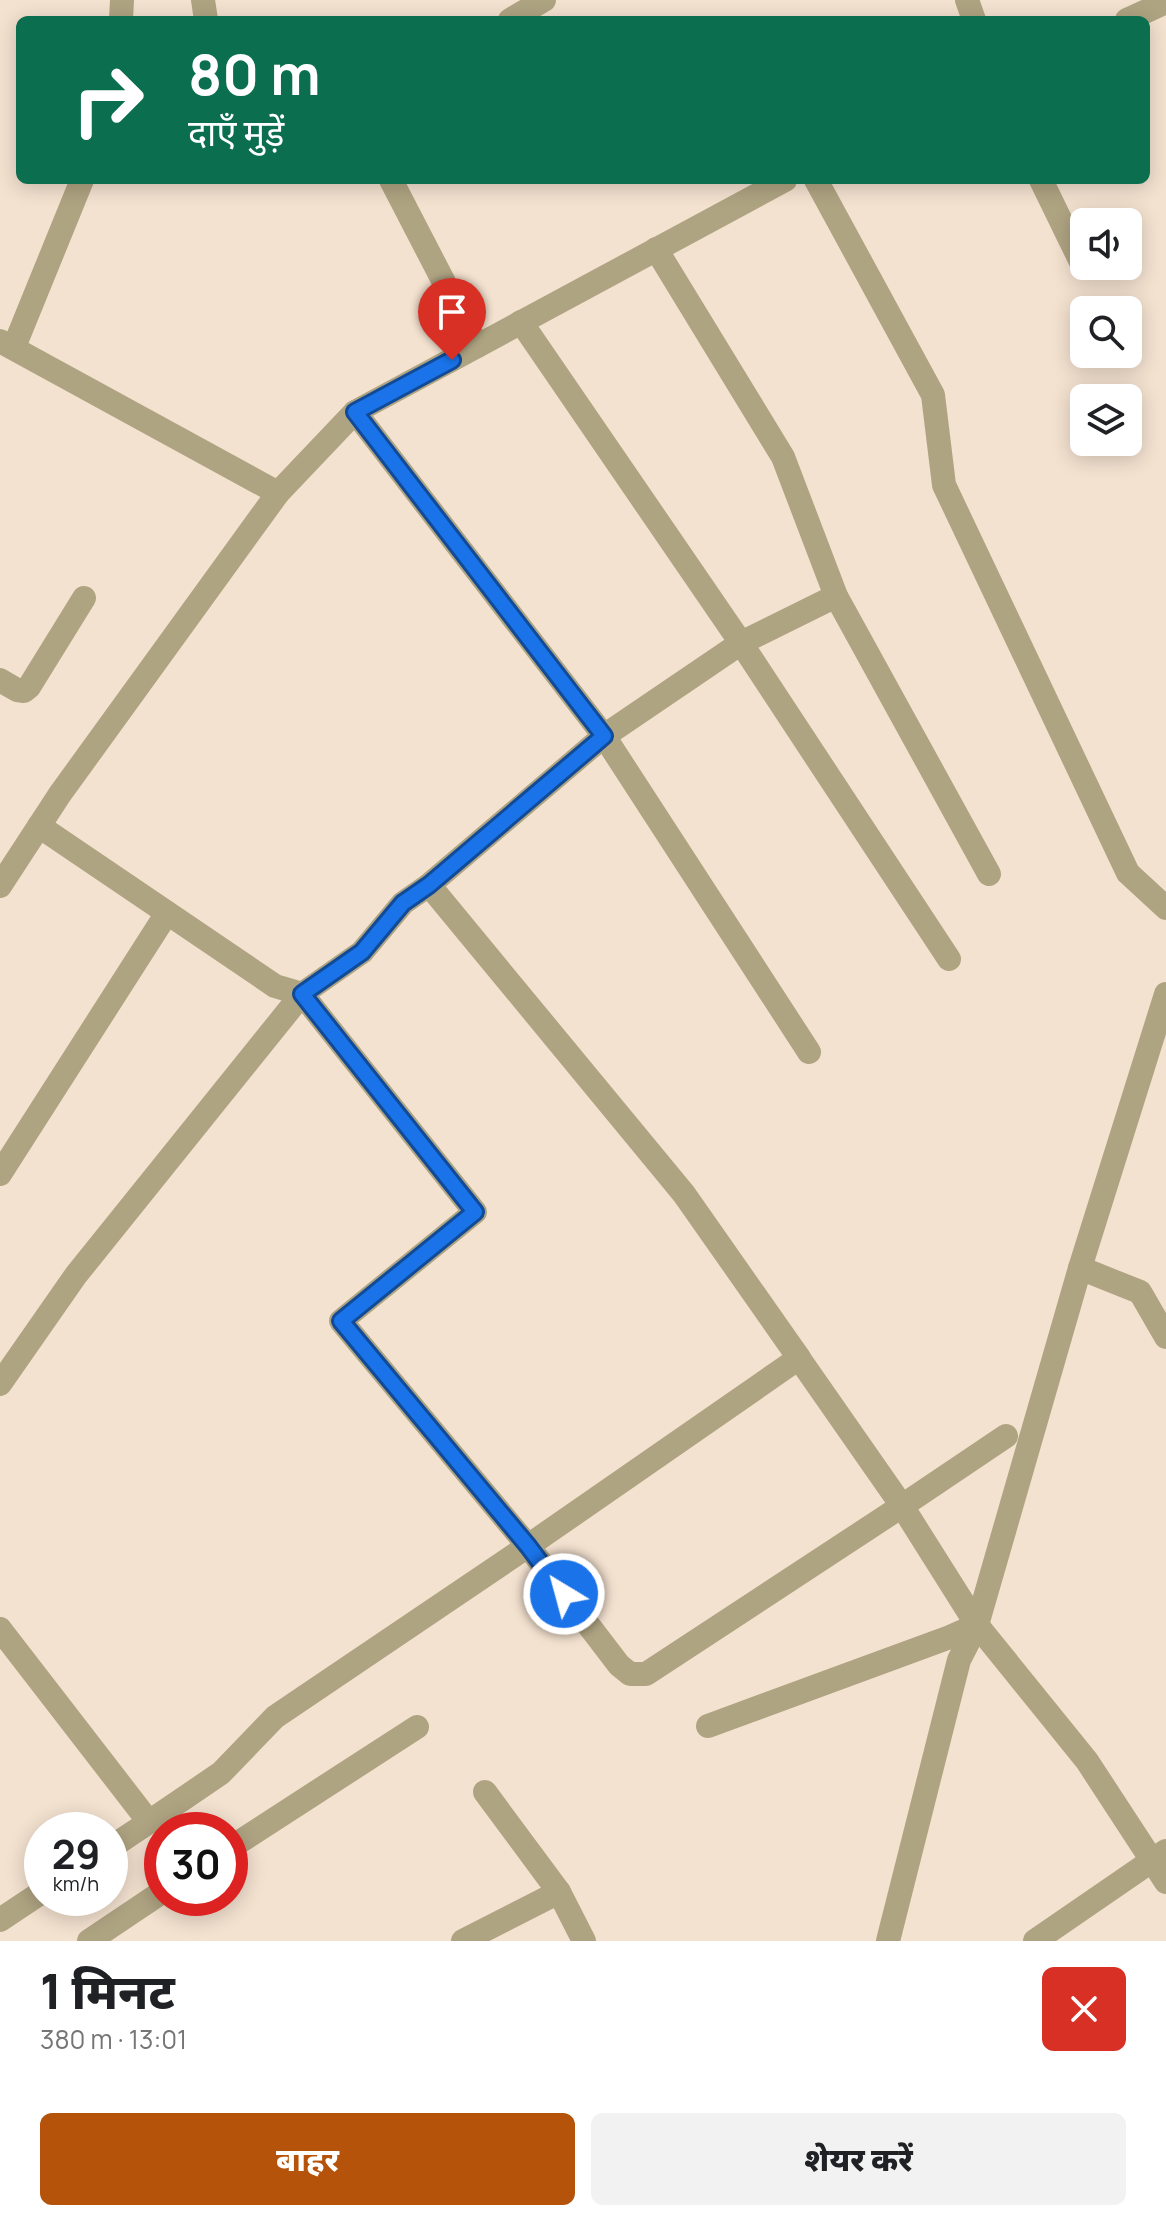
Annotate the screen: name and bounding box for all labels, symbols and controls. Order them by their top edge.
text: 80 m [188,35,321,112]
icon: right [56,48,160,152]
text: दाएँ मुड़ें [188,108,284,157]
map controls [1070,208,1142,456]
button: sound [1070,208,1142,280]
pin [418,278,486,360]
icon: arrive [430,290,474,334]
button: search [1070,296,1142,368]
button: layers [1070,384,1142,456]
position arrow [522,1552,606,1636]
speed limit sign: 30 [144,1812,248,1916]
text: 29 [52,1826,100,1881]
text: km/h [53,1870,99,1897]
text: 1 मिनट [40,1958,175,2023]
button: close [1042,1967,1126,2051]
text: 380 m · 13:01 [40,2021,187,2057]
button: बाहर [40,2113,575,2205]
button: शेयर करें [591,2113,1126,2205]

